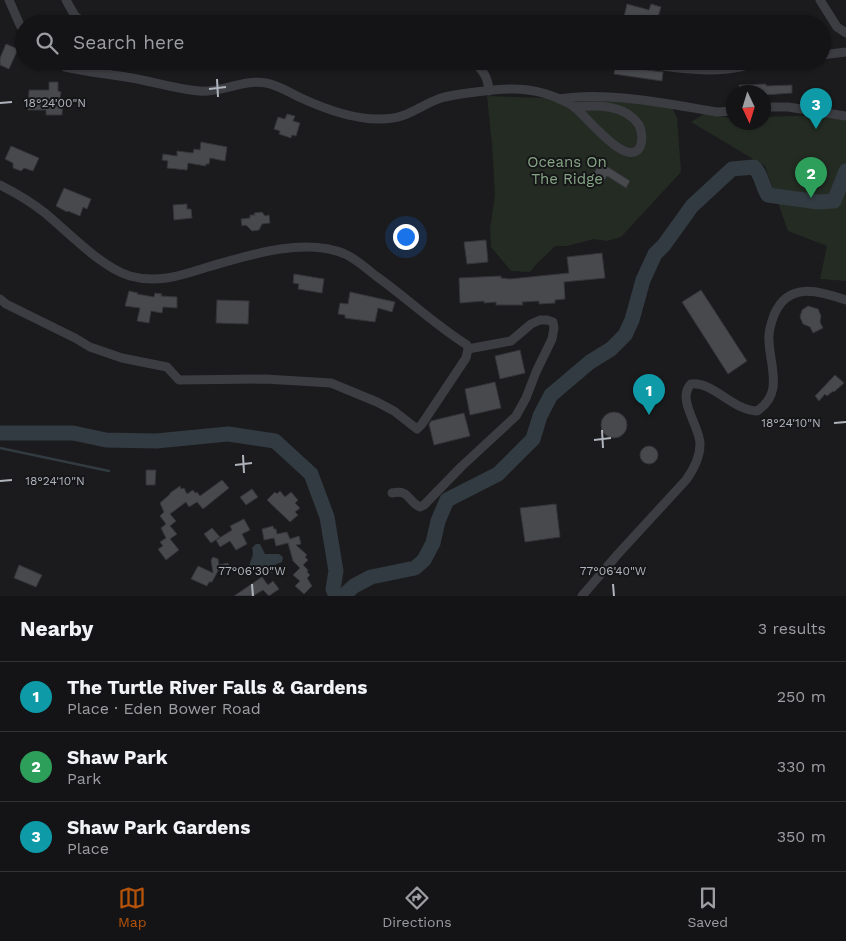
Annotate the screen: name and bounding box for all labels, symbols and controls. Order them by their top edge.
search box [15,15,831,70]
icon: search [33,29,61,57]
text: Search here [73,31,184,54]
north arrow [726,85,771,130]
pin: 3 [800,88,832,129]
text: 18°24'00"N [24,96,86,110]
park label: Oceans On The Ridge [527,153,607,188]
pin: 2 [795,157,827,198]
your location [393,224,419,250]
pin: 1 [633,374,665,415]
text: 18°24'10"N [761,416,821,430]
text: 18°24'10"N [25,474,85,488]
text: 77°06'30"W [218,564,286,578]
text: 77°06'40"W [580,564,647,578]
text: Nearby [20,616,93,641]
text: 3 results [758,619,826,638]
text: The Turtle River Falls & Gardens [67,676,368,699]
text: 1 [33,687,39,706]
text: 250 m [777,687,826,706]
text: Place · Eden Bower Road [67,699,261,718]
text: Shaw Park [67,746,168,769]
text: 2 [31,757,41,776]
text: 330 m [777,757,826,776]
text: Park [67,769,101,788]
text: Shaw Park Gardens [67,816,250,839]
text: 3 [31,827,41,846]
text: 350 m [777,827,826,846]
text: Place [67,839,109,858]
tab: Map [118,884,147,930]
tab: Directions [382,884,452,930]
tab: Saved [687,884,728,930]

